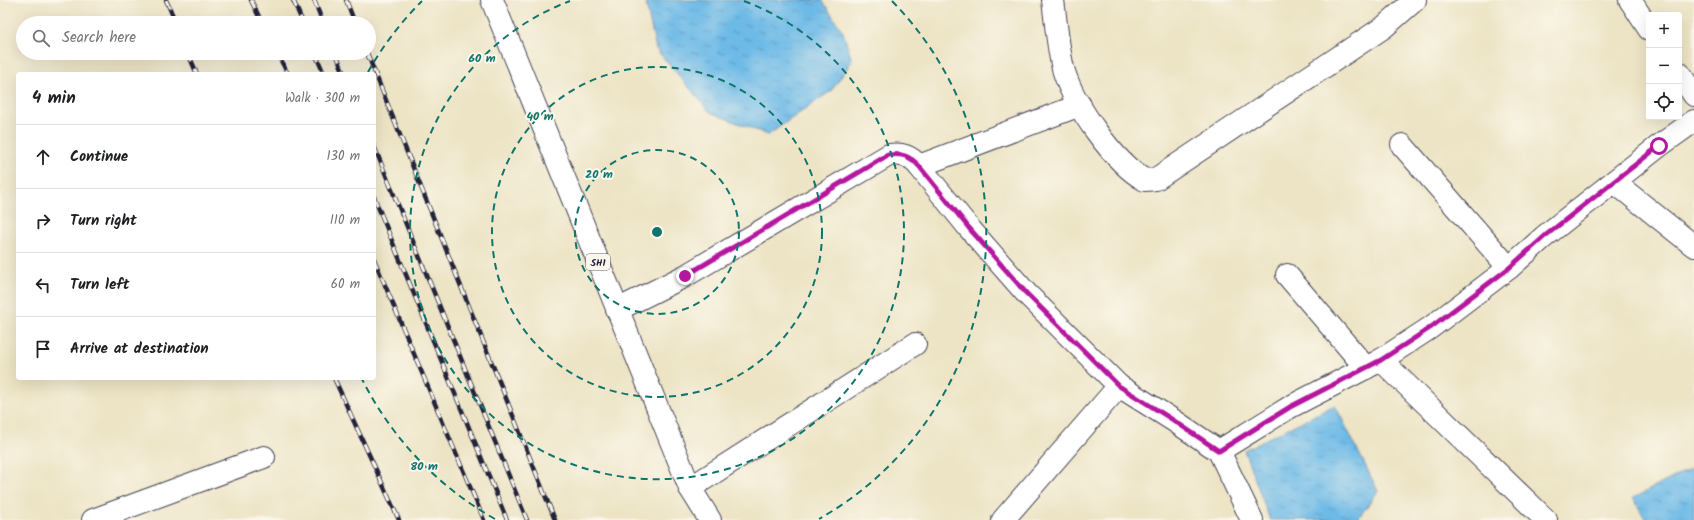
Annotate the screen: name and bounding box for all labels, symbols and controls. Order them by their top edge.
map controls [1646,12,1682,120]
button: + [1646,12,1682,48]
search box [16,16,376,60]
text: Search here [62,26,136,50]
icon: search [30,27,52,49]
button: − [1646,48,1682,84]
text: 60 m [468,49,496,68]
button: locate [1646,84,1682,120]
text: 4 min [32,85,76,112]
text: Walk · 300 m [285,88,360,109]
text: 40 m [526,107,554,126]
route start [1650,137,1668,155]
text: Continue [70,145,128,169]
icon: ahead [32,146,54,168]
text: 130 m [326,146,360,167]
text: 20 m [585,165,613,184]
text: Turn right [70,209,137,233]
icon: right [32,210,54,232]
text: 110 m [330,210,360,231]
centre of rings [650,225,664,239]
road number: SH1 [586,254,610,270]
route end [676,267,694,285]
text: Turn left [70,273,130,297]
icon: left [32,274,54,296]
text: 60 m [331,274,360,295]
text: Arrive at destination [70,337,209,361]
icon: arrive [32,338,54,360]
text: 80 m [410,457,438,476]

